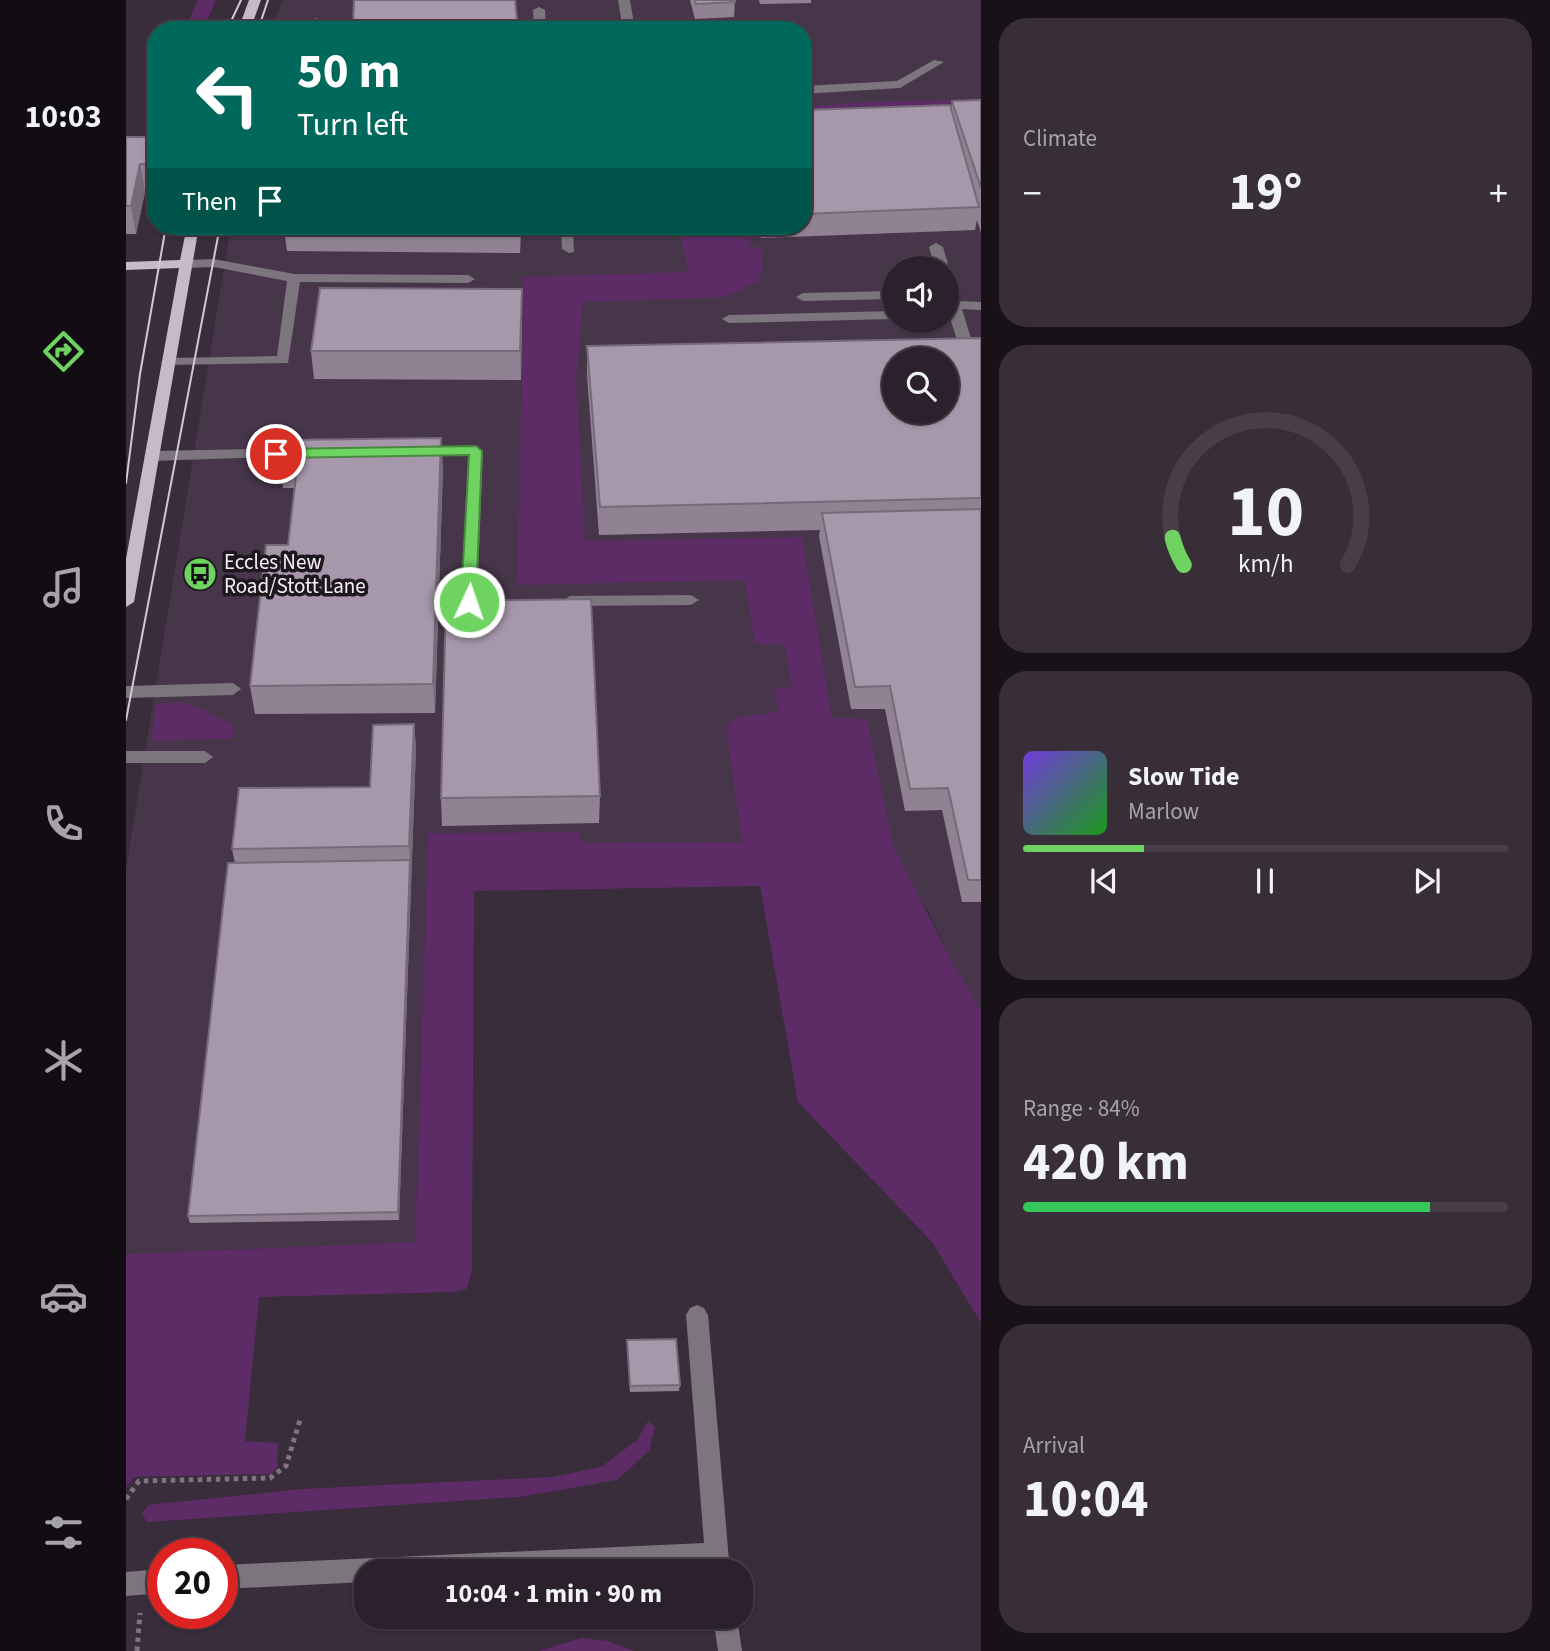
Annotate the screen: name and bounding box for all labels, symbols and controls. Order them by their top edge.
text: 50 m [297,37,401,107]
icon: left [182,49,273,140]
text: 10:03 [24,94,102,140]
text: Turn left [297,102,408,148]
text: Climate [1023,122,1097,155]
text: 19° [1229,156,1302,230]
text: − [1023,167,1042,221]
text: + [1489,167,1508,221]
icon: arrive [251,182,289,220]
text: Then [182,183,237,220]
map controls [882,256,959,424]
button: sound [882,256,959,333]
icon: directions [39,327,88,376]
button: search [882,347,959,424]
pin [246,424,306,484]
icon: arrive [257,435,295,473]
text: 10 [1227,460,1304,564]
text: km/h [1238,546,1293,582]
place label: Eccles New Road/Stott Lane [224,547,366,601]
bus stop icon: Eccles New Road/Stott Lane [181,555,219,593]
icon: music [39,563,88,612]
position arrow [432,565,506,639]
text: Slow Tide [1128,758,1239,795]
text: Marlow [1128,795,1199,828]
icon: phone [39,799,88,848]
icon: previous [1085,862,1123,900]
icon: pause [1246,862,1284,900]
icon: next [1408,862,1446,900]
icon: climate [39,1036,88,1085]
text: Range · 84% [1023,1092,1140,1125]
text: 420 km [1023,1126,1189,1200]
icon: car [39,1272,88,1321]
text: Arrival [1023,1429,1085,1462]
text: 10:04 [1023,1463,1148,1537]
icon: filters [39,1508,88,1557]
speed limit sign: 20 [147,1538,238,1629]
text: 10:04 · 1 min · 90 m [445,1575,662,1612]

